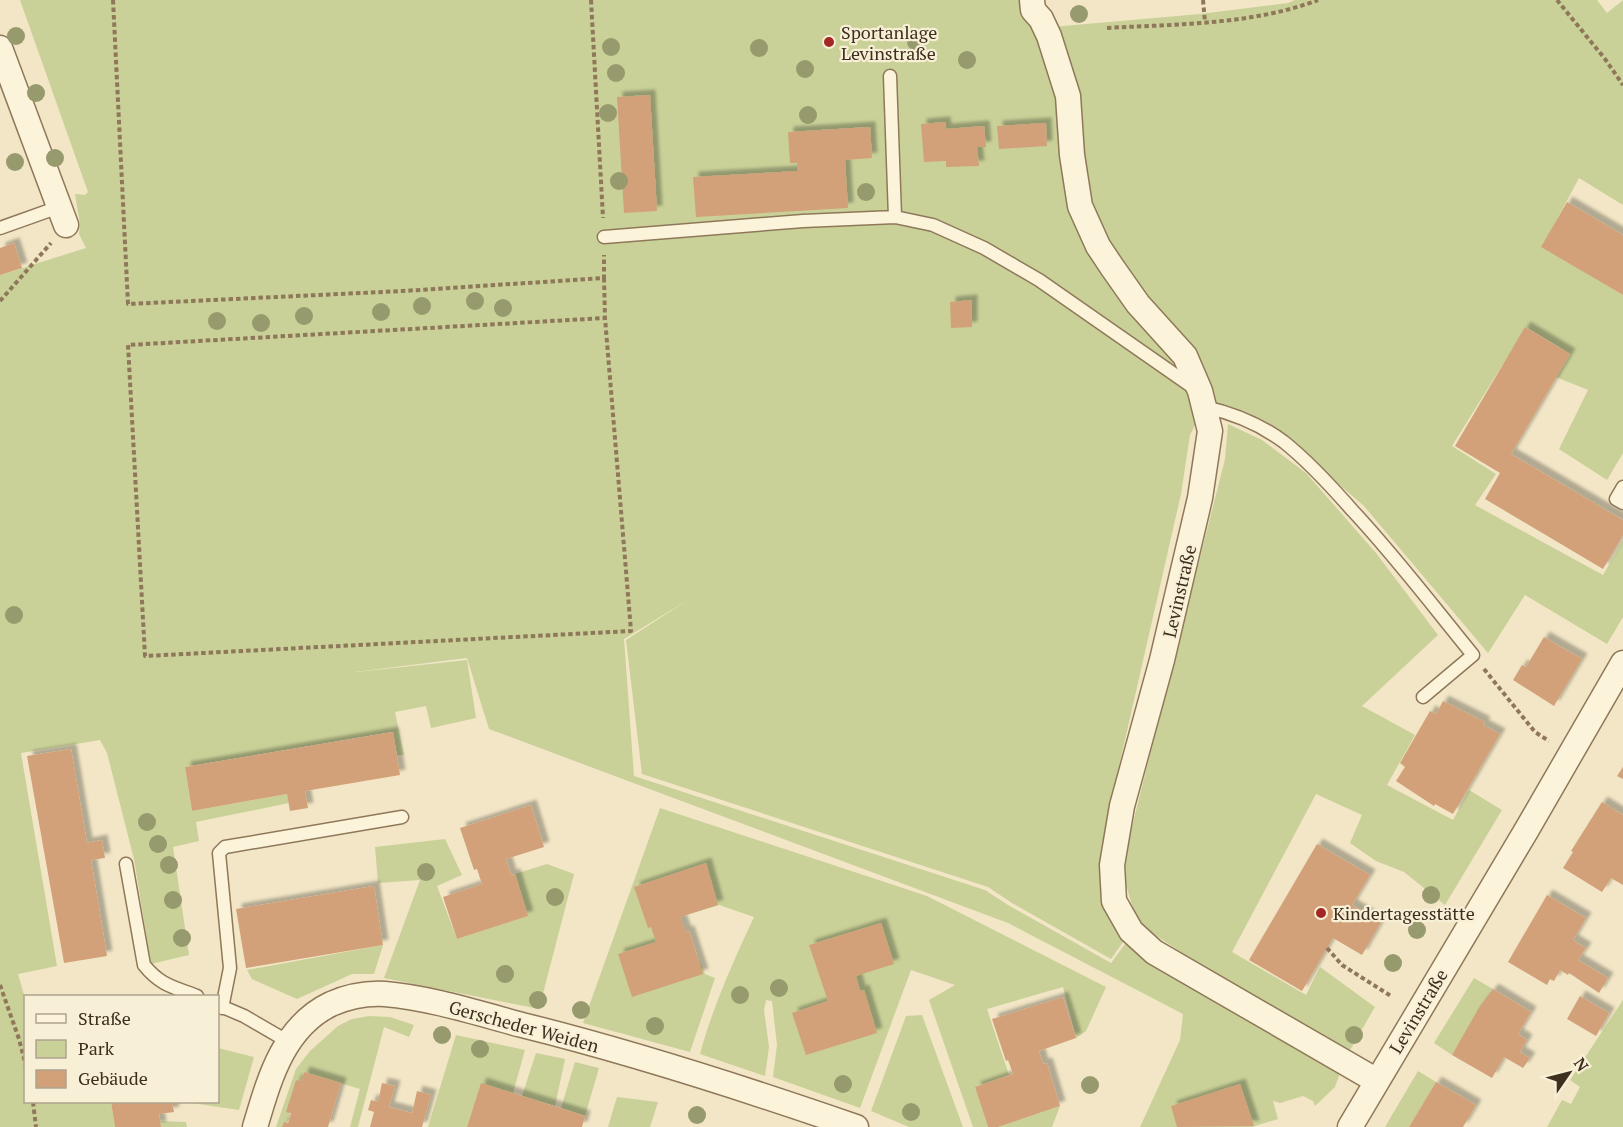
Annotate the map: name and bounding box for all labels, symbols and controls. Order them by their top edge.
place label: Sportanlage Levinstraße [841,20,937,65]
marker: Sportanlage Levinstraße [822,35,836,49]
street label: Levinstraße [1157,542,1201,640]
place label: Kindertagesstätte [1333,901,1475,925]
marker: Kindertagesstätte [1314,906,1328,920]
street label: Levinstraße [1383,964,1453,1058]
street label: Gerscheder Weiden [446,994,602,1058]
legend [24,995,219,1103]
text: Straße [78,1006,131,1030]
text: Park [78,1036,115,1060]
north arrow [1539,1043,1599,1103]
text: N [1569,1053,1594,1076]
text: Gebäude [78,1066,148,1090]

